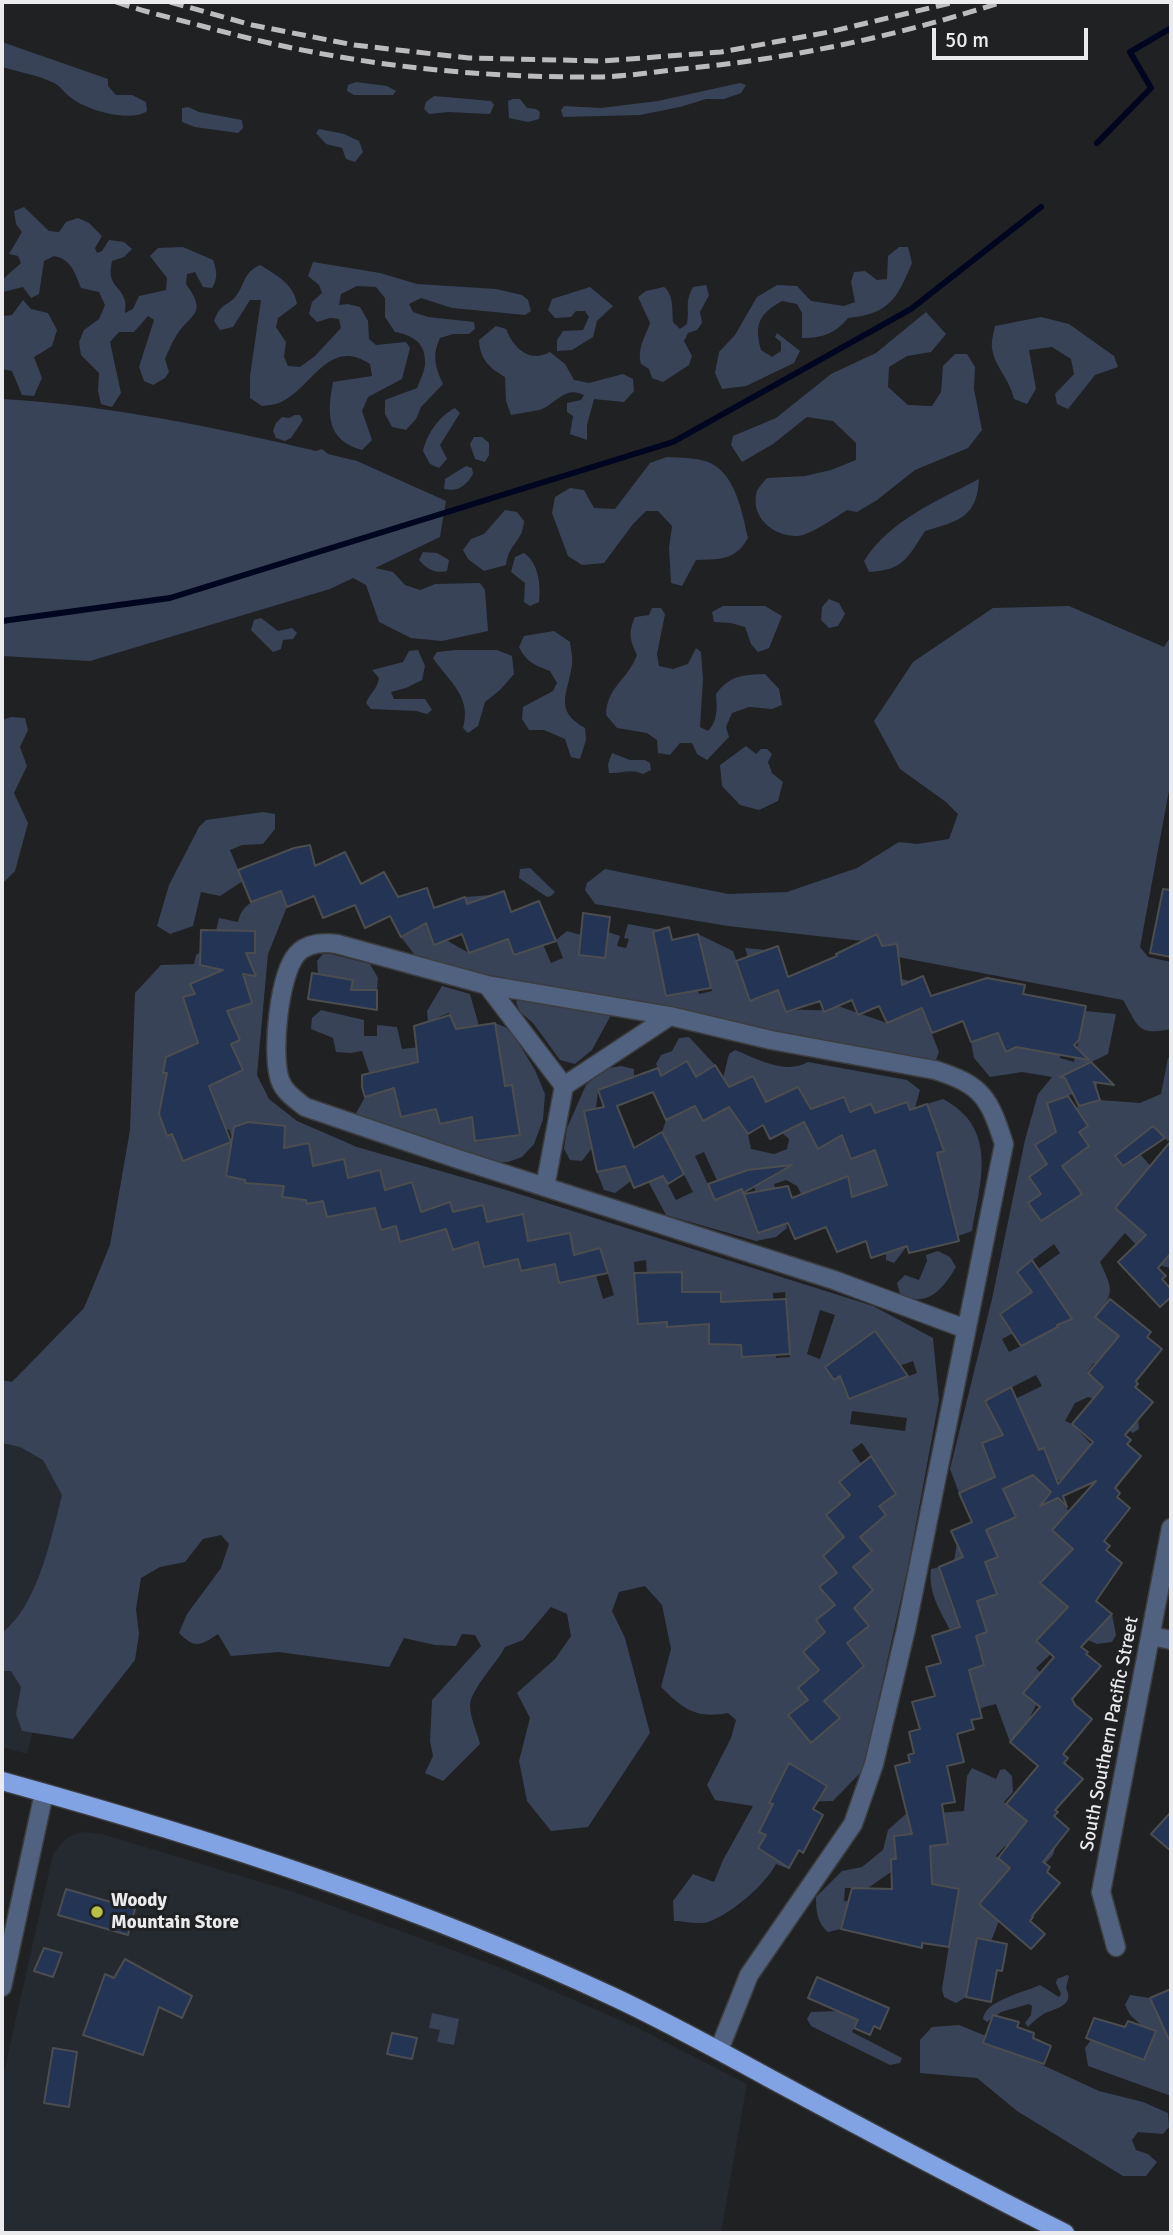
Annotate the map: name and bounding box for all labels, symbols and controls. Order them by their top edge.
scale bar [935,14,1091,58]
text: 50 m [945,27,989,53]
street label: South Southern Pacific Street [1076,1615,1144,1853]
place label: Woody Mountain Store [111,1890,239,1934]
marker: Woody Mountain Store [89,1904,105,1920]

